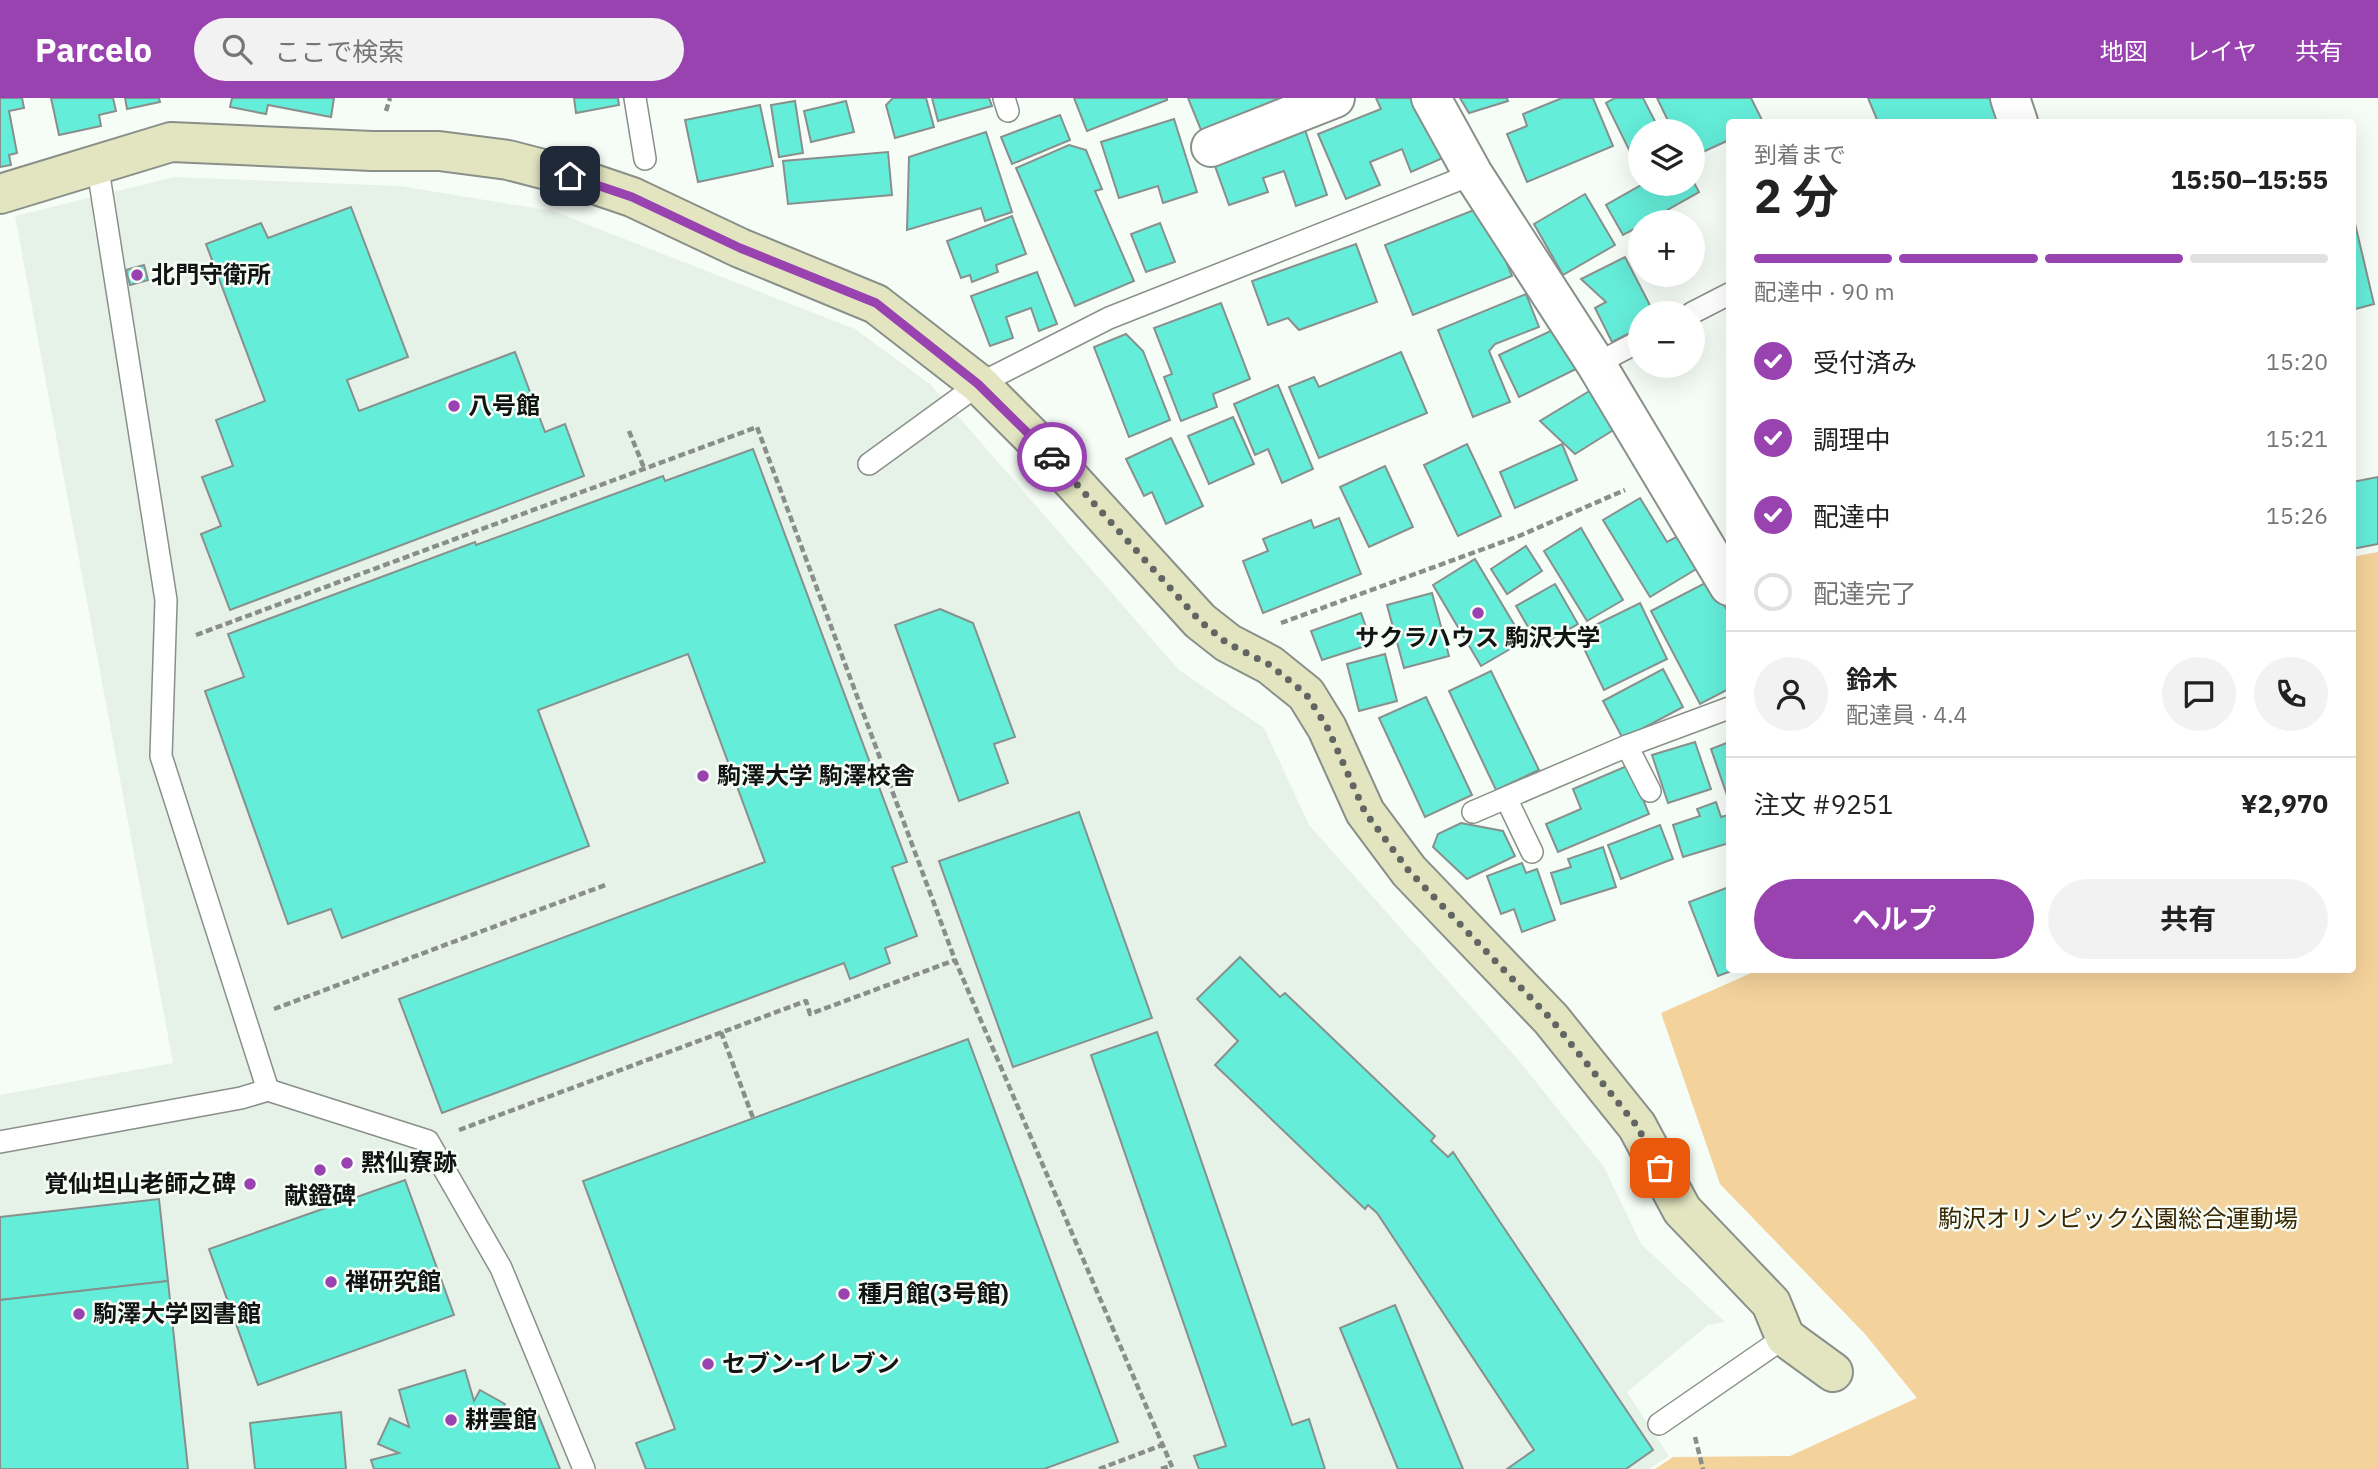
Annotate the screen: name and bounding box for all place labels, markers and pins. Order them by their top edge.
pin [540,146,600,206]
place label: 北門守衛所 [151,258,271,290]
marker: 北門守衛所 [129,267,145,283]
place label: 八号館 [468,389,540,421]
marker: 八号館 [446,398,462,414]
marker: サクラハウス 駒沢大学 [1470,605,1486,621]
place label: サクラハウス 駒沢大学 [1355,621,1601,653]
place label: 駒澤大学 駒澤校舎 [717,759,915,791]
marker: 駒澤大学 駒澤校舎 [695,768,711,784]
pin [1630,1138,1690,1198]
place label: 黙仙寮跡 [361,1146,457,1178]
marker: 黙仙寮跡 [339,1155,355,1171]
marker: 献鐙碑 [312,1162,328,1178]
place label: 覚仙坦山老師之碑 [44,1167,236,1199]
marker: 覚仙坦山老師之碑 [242,1176,258,1192]
place label: 献鐙碑 [284,1179,356,1211]
place label: 禅研究館 [345,1265,441,1297]
marker: 禅研究館 [323,1274,339,1290]
place label: 種月館(3号館) [858,1277,1009,1309]
marker: 種月館(3号館) [836,1286,852,1302]
place label: 駒澤大学図書館 [93,1297,261,1329]
marker: 駒澤大学図書館 [71,1306,87,1322]
place label: セブン-イレブン [722,1347,900,1379]
marker: セブン-イレブン [700,1356,716,1372]
place label: 耕雲館 [465,1403,537,1435]
marker: 耕雲館 [443,1412,459,1428]

